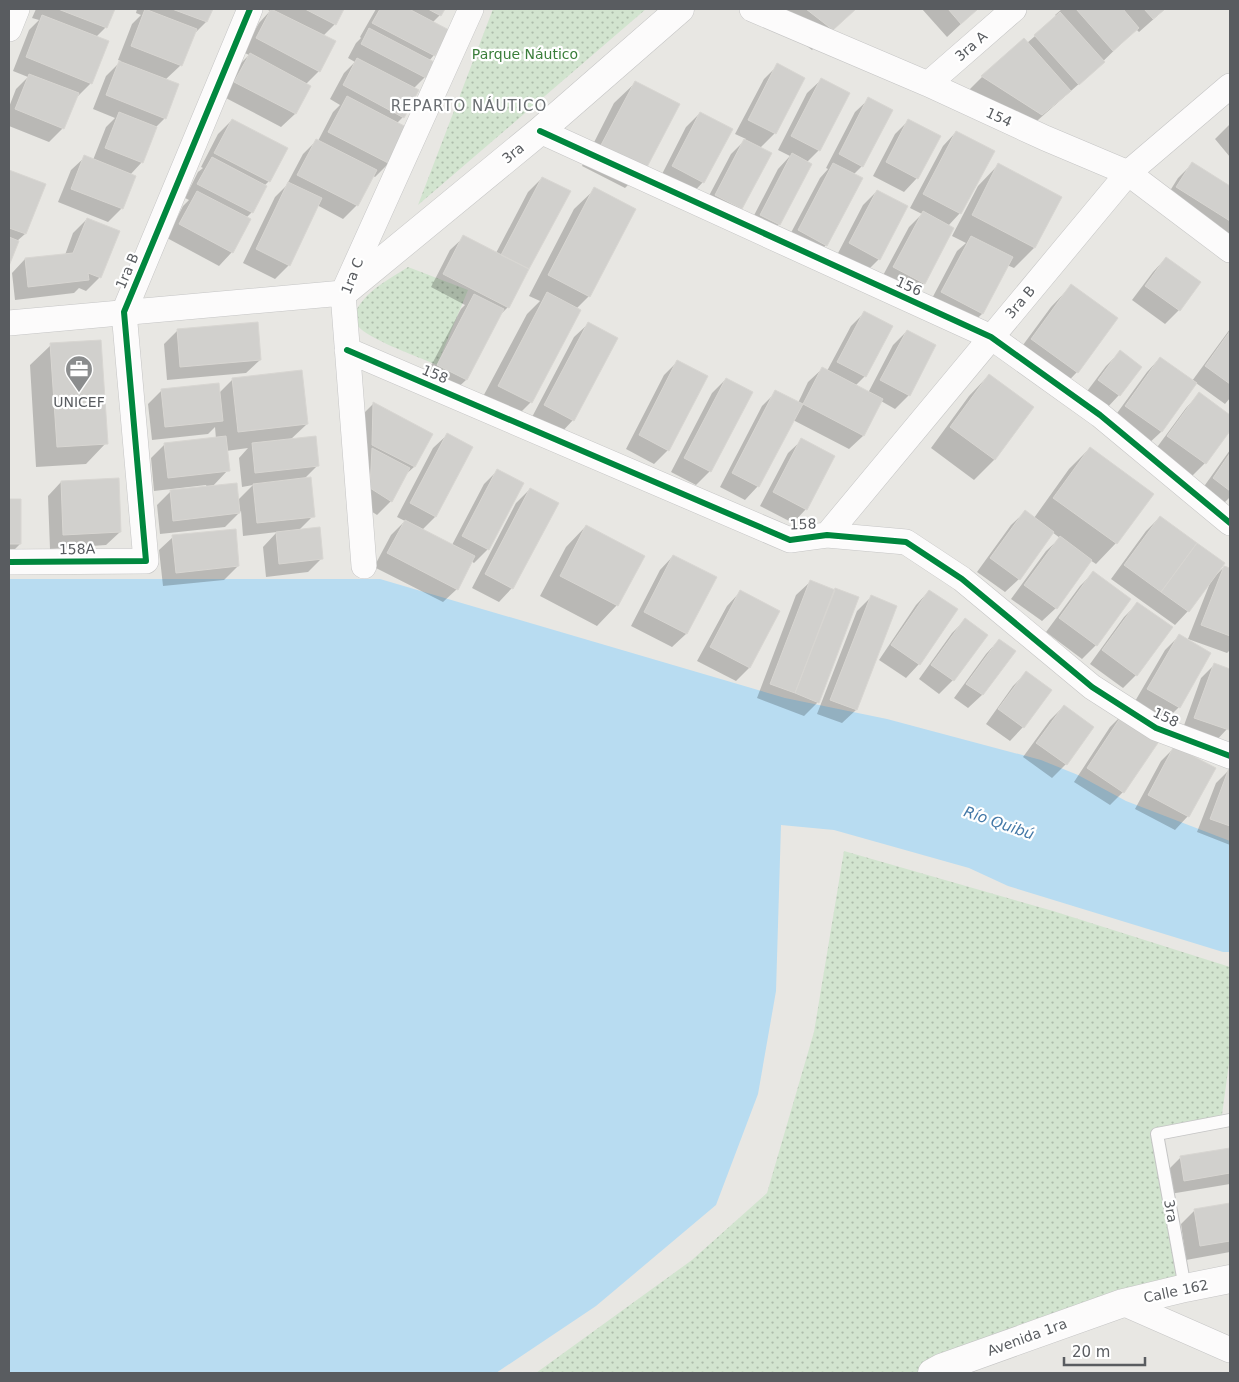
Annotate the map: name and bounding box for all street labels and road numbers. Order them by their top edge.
street label: 3ra A [952,27,991,64]
street label: 154 [984,104,1015,130]
street label: 3ra [499,139,527,167]
street label: 1ra B [112,251,142,291]
street label: 1ra C [338,255,366,296]
street label: 156 [894,273,925,299]
street label: 3ra B [1002,283,1038,321]
street label: 158 [420,361,450,387]
street label: 158 [789,516,817,532]
street label: 158A [59,541,96,557]
street label: 158 [1150,704,1182,730]
street label: 3ra [1161,1198,1181,1224]
street label: Calle 162 [1142,1276,1210,1306]
street label: Avenida 1ra [985,1315,1069,1359]

